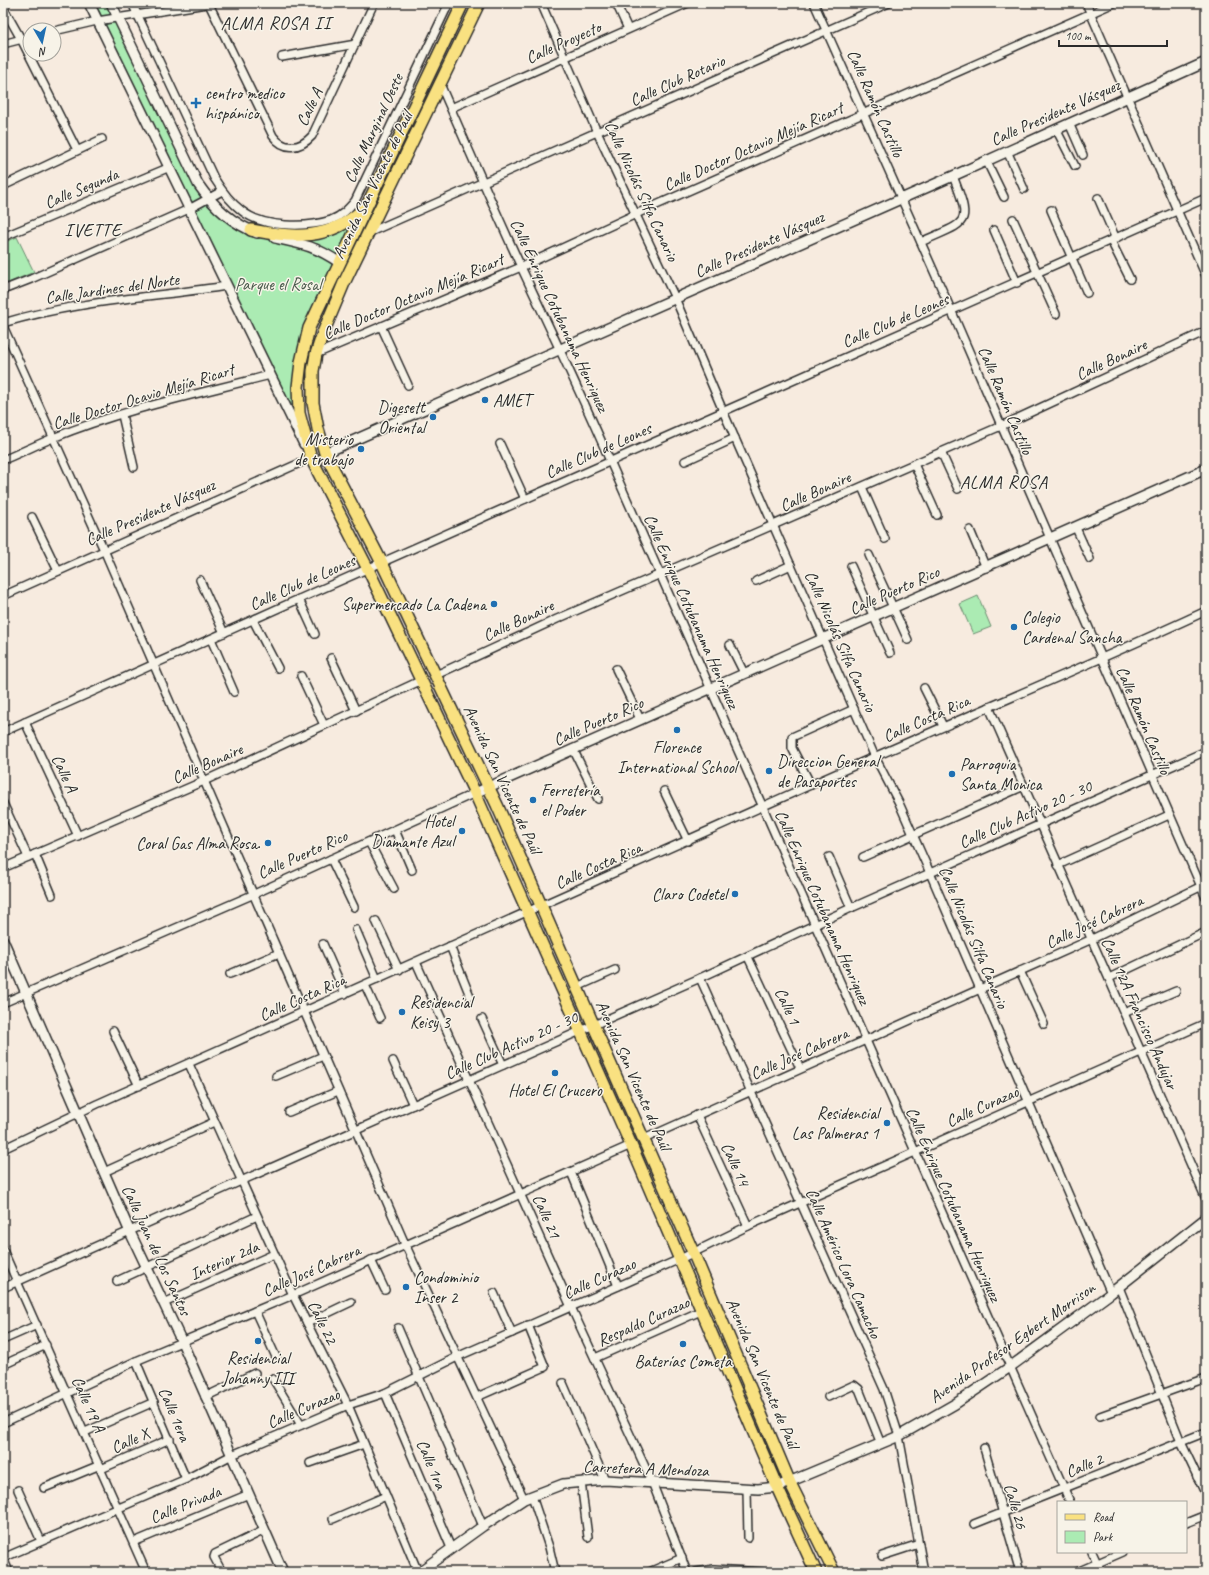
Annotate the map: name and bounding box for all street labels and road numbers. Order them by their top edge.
street label: Calle Proyecto [522,16,606,68]
street label: Calle Ramón Castillo [842,46,909,161]
street label: Calle Club Rotario [626,50,729,111]
street label: Calle Marginal Oeste [339,69,409,186]
street label: Calle Presidente Vásquez [987,74,1125,150]
street label: Calle A [291,84,328,130]
street label: Calle Doctor Octavio Mejía Ricart [660,96,848,196]
street label: Avenida San Vicente de Paúl [328,105,419,262]
street label: Calle Nicolás Silfa Canario [600,118,684,266]
street label: Calle Segunda [41,163,122,213]
street label: Calle Presidente Vásquez [691,206,829,282]
street label: Calle Enrique Cotubanama Henriquez [506,215,614,416]
street label: Calle Doctor Octavio Mejía Ricart [320,248,509,344]
street label: Calle Jardines del Norte [44,269,182,308]
street label: Calle Club de Leones [839,288,954,352]
street label: Calle Bonaire [1073,333,1151,385]
street label: Calle Ramón Castillo [973,343,1038,458]
street label: Calle Doctor Ocavio Mejía Ricart [50,358,239,434]
street label: Calle Club de Leones [542,417,656,483]
street label: Calle Bonaire [776,466,855,516]
street label: Calle Presidente Vásquez [82,474,220,550]
street label: Calle Enrique Cotubanama Henriquez [639,511,745,713]
street label: Calle Club de Leones [246,549,360,615]
street label: Calle Puerto Rico [846,561,943,620]
street label: Calle Nicolás Silfa Canario [800,567,882,716]
street label: Calle Bonaire [480,594,558,646]
street label: Calle Ramón Castillo [1111,663,1176,778]
street label: Calle Costa Rica [880,689,975,747]
street label: Calle Puerto Rico [550,692,647,751]
street label: Avenida San Vicente de Paúl [459,702,547,859]
street label: Calle Bonaire [168,738,247,788]
street label: Calle A [47,751,83,797]
street label: Calle Club Activo 20 - 30 [955,775,1096,853]
street label: Calle Enrique Cotubanama Henriquez [770,807,876,1009]
street label: Calle Puerto Rico [254,825,351,884]
street label: Calle Costa Rica [552,836,647,894]
street label: Calle Nicolás Silfa Canario [934,863,1013,1012]
street label: Calle José Cabrera [1042,889,1148,953]
street label: Calle 12A Francisco Andujar [1097,934,1183,1094]
street label: Calle Costa Rica [256,968,351,1026]
street label: Calle 1 [770,984,806,1029]
street label: Avenida San Vicente de Paúl [591,997,677,1156]
street label: Calle Club Activo 20 - 30 [441,1006,582,1084]
street label: Calle José Cabrera [747,1022,853,1084]
street label: Calle Curazao [943,1081,1023,1132]
street label: Calle Enrique Cotubanama Henriquez [901,1104,1007,1306]
street label: Calle 14 [716,1139,756,1192]
street label: Calle Juan de Los Santos [117,1182,197,1320]
street label: Calle Américo Lora Camacho [801,1185,886,1342]
street label: Calle 21 [528,1191,566,1243]
street label: Interior 2da [187,1235,263,1285]
street label: Calle José Cabrera [259,1239,365,1301]
street label: Calle Curazao [560,1253,640,1304]
street label: Avenida Profesor Egbert Morrison [925,1276,1100,1408]
street label: Respaldo Curazao [594,1291,693,1351]
street label: Avenida San Vicente de Paúl [721,1295,805,1454]
street label: Calle 22 [303,1297,343,1349]
street label: Calle 19 A [67,1373,111,1437]
street label: Calle Curazao [264,1383,344,1433]
street label: Calle 1era [154,1384,196,1446]
street label: Calle X [108,1422,155,1458]
street label: Calle 1ra [412,1436,452,1494]
street label: Calle 2 [1062,1448,1107,1482]
street label: Carretera A Mendoza [583,1456,711,1481]
street label: Calle Privada [147,1480,225,1528]
street label: Calle 26 [999,1481,1032,1533]

